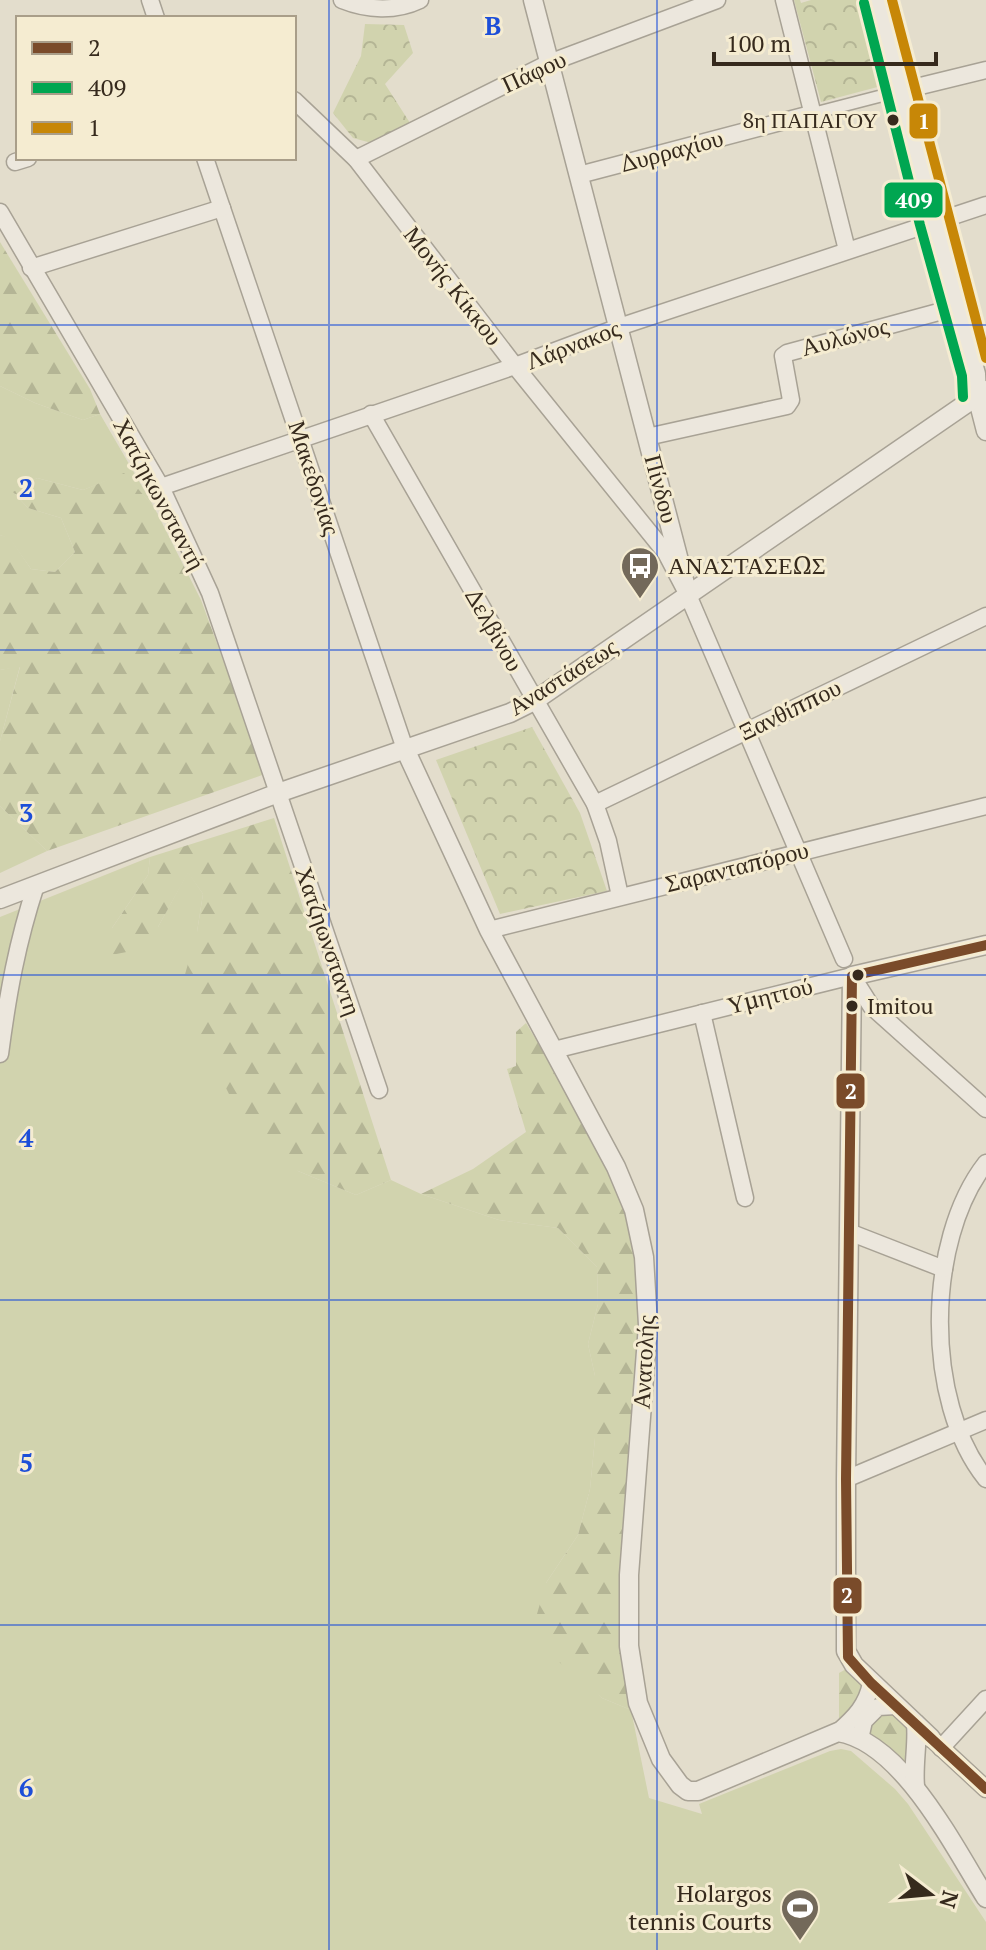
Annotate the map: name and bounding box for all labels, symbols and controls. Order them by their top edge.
text: B [485,8,501,42]
legend [16,16,296,160]
scale bar [714,16,936,66]
text: 100 m [726,27,791,59]
text: 2 [88,31,101,63]
street label: Πάφου [496,42,571,100]
text: 409 [88,71,126,103]
line badge: 1 [908,102,939,140]
place label: 8η ΠΑΠΑΓΟΥ [742,105,878,134]
text: 1 [918,106,930,135]
text: 1 [88,111,101,143]
marker: 8η ΠΑΠΑΓΟΥ [885,112,901,128]
street label: Δυρραχίου [617,121,727,179]
line badge: 409 [883,181,944,219]
text: 409 [895,185,933,214]
street label: Μονής Κίκκου [397,219,511,352]
street label: Αυλώνος [798,309,892,363]
street label: Λάρνακος [521,311,625,377]
street label: Χατζηκωνσταντή [106,412,213,575]
street label: Μακεδονίας [281,416,349,540]
street label: Πίνδου [637,451,686,527]
text: 2 [19,470,33,504]
bus stop icon: ΑΝΑΣΤΑΣΕΩΣ [619,545,661,600]
place label: ΑΝΑΣΤΑΣΕΩΣ [668,549,826,581]
street label: Δελβίνου [458,582,531,677]
street label: Αναστάσεως [502,630,623,722]
street label: Ξανθίππου [733,671,846,748]
text: 3 [19,795,33,829]
street label: Σαρανταπόρου [662,833,812,899]
street label: Χατζηωνσταντη [288,862,369,1020]
unlabelled marker [850,967,866,983]
street label: Υμηττού [724,969,816,1021]
place label: Imitou [867,991,934,1020]
marker: Imitou [844,998,860,1014]
line badge: 2 [835,1072,866,1110]
text: 2 [845,1076,857,1105]
text: 4 [19,1120,34,1154]
street label: Ανατολής [625,1314,661,1410]
text: 5 [19,1445,33,1479]
line badge: 2 [832,1576,863,1615]
text: 2 [841,1580,853,1609]
text: 6 [19,1770,33,1804]
north arrow [890,1854,970,1934]
place label: Holargos tennis Courts [629,1877,772,1937]
sports icon: Holargos tennis Courts [779,1887,821,1942]
text: N [933,1888,966,1912]

